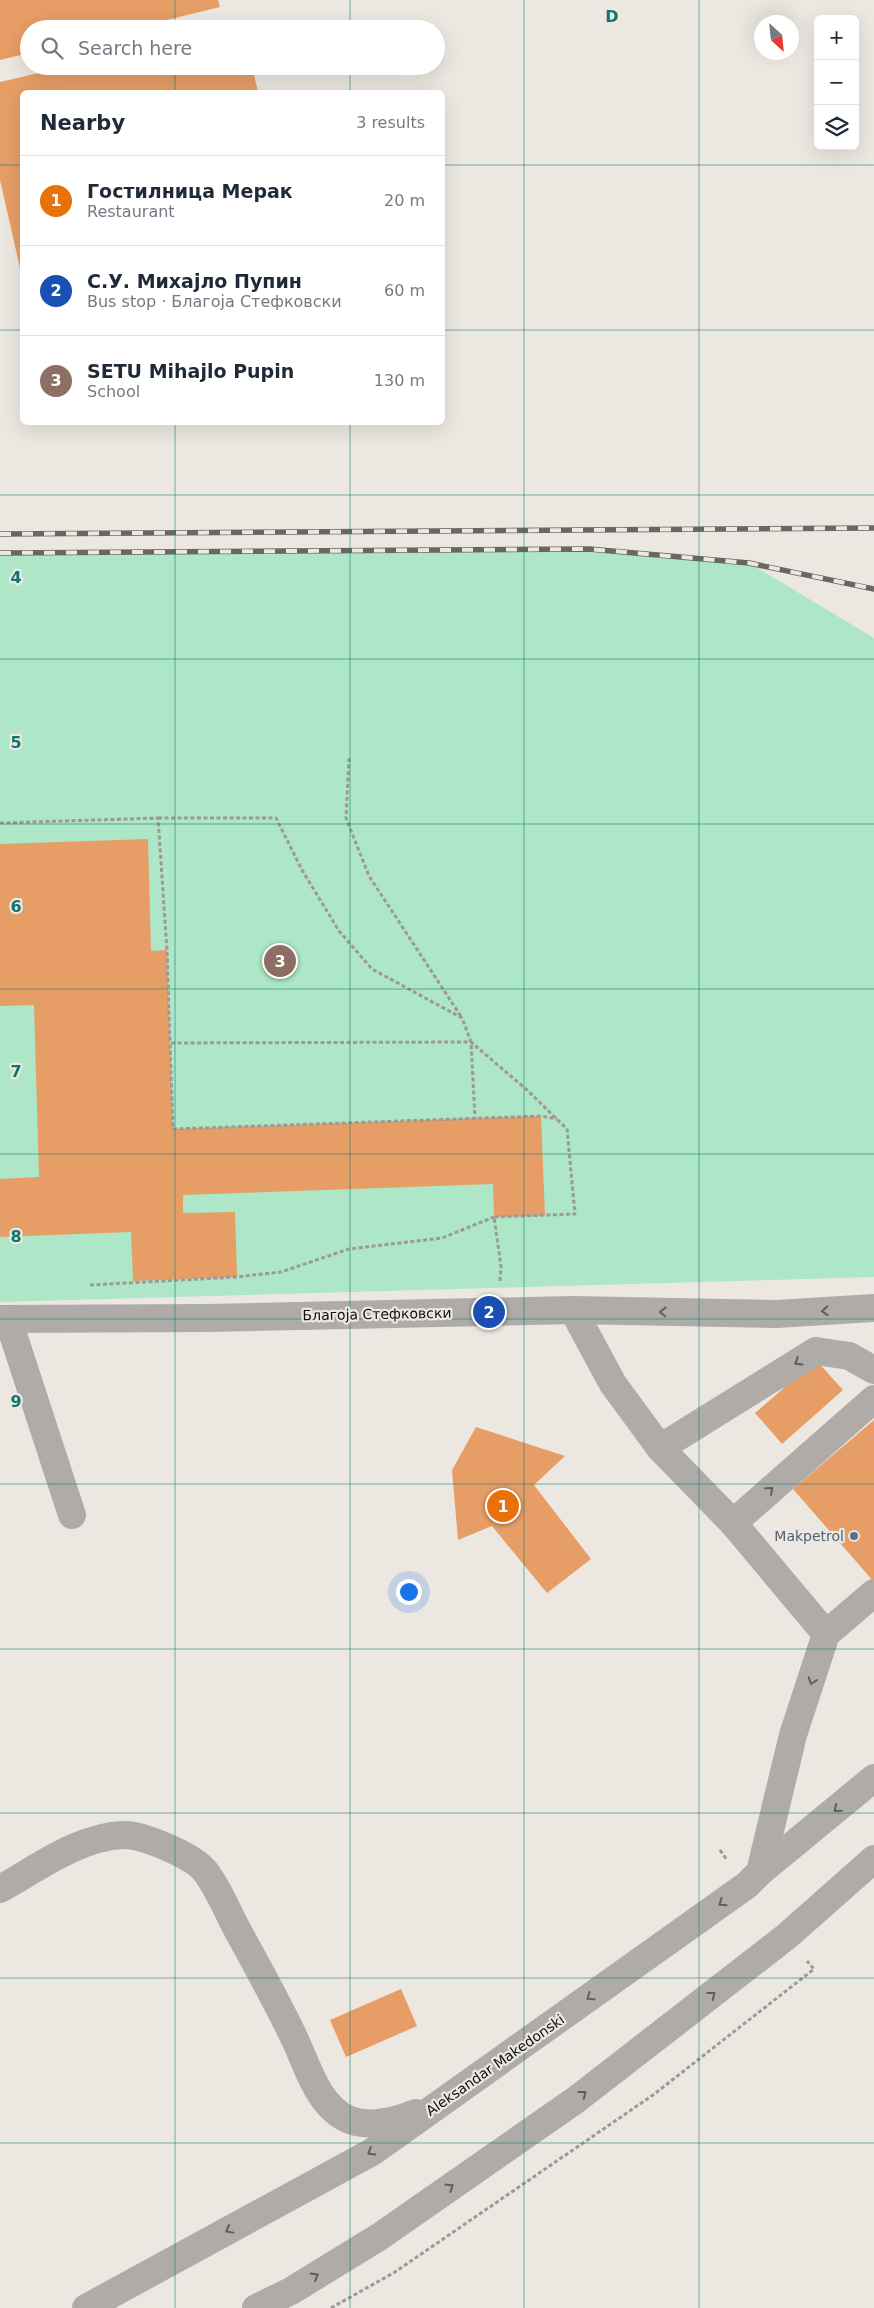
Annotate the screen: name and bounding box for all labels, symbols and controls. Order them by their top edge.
text: D [605,7,619,26]
north arrow [754,15,799,60]
map controls [814,15,859,150]
button: + [814,15,859,60]
search box [20,20,445,75]
icon: search [38,34,66,62]
text: Search here [78,37,192,59]
button: − [814,60,859,105]
button: layers [814,105,859,150]
text: Nearby [40,111,125,135]
text: 3 results [356,113,425,132]
text: Гостилница Мерак [87,180,293,202]
text: 1 [50,191,62,210]
text: 20 m [384,191,425,210]
text: Restaurant [87,202,175,221]
text: С.У. Михајло Пупин [87,270,302,292]
text: 2 [50,281,62,300]
text: 60 m [384,281,425,300]
text: Bus stop · Благоја Стефковски [87,292,342,311]
text: SETU Mihajlo Pupin [87,360,294,382]
text: 3 [50,371,62,390]
text: 130 m [374,371,425,390]
text: School [87,382,140,401]
text: 4 [10,568,22,587]
text: 5 [10,733,22,752]
text: 6 [10,897,22,916]
pin: 3 [264,942,296,980]
text: 7 [10,1062,22,1081]
text: 8 [10,1227,22,1246]
pin: 2 [473,1293,505,1331]
street label: Благоја Стефковски [302,1305,452,1323]
one-way arrow [821,1306,829,1317]
one-way arrow [659,1307,666,1317]
one-way arrow [794,1356,803,1366]
text: 9 [10,1392,22,1411]
pin: 1 [487,1487,519,1525]
one-way arrow [765,1487,774,1496]
place label: Makpetrol [774,1528,844,1544]
marker: Makpetrol [848,1530,860,1542]
your location [396,1579,422,1605]
one-way arrow [808,1676,818,1684]
one-way arrow [833,1803,842,1812]
one-way arrow [718,1897,728,1906]
one-way arrow [586,1991,595,2000]
one-way arrow [706,1992,715,2000]
street label: Aleksandar Makedonski [423,2011,567,2119]
one-way arrow [578,2091,587,2100]
one-way arrow [368,2146,377,2155]
one-way arrow [445,2184,454,2193]
one-way arrow [225,2224,234,2234]
one-way arrow [309,2273,318,2283]

